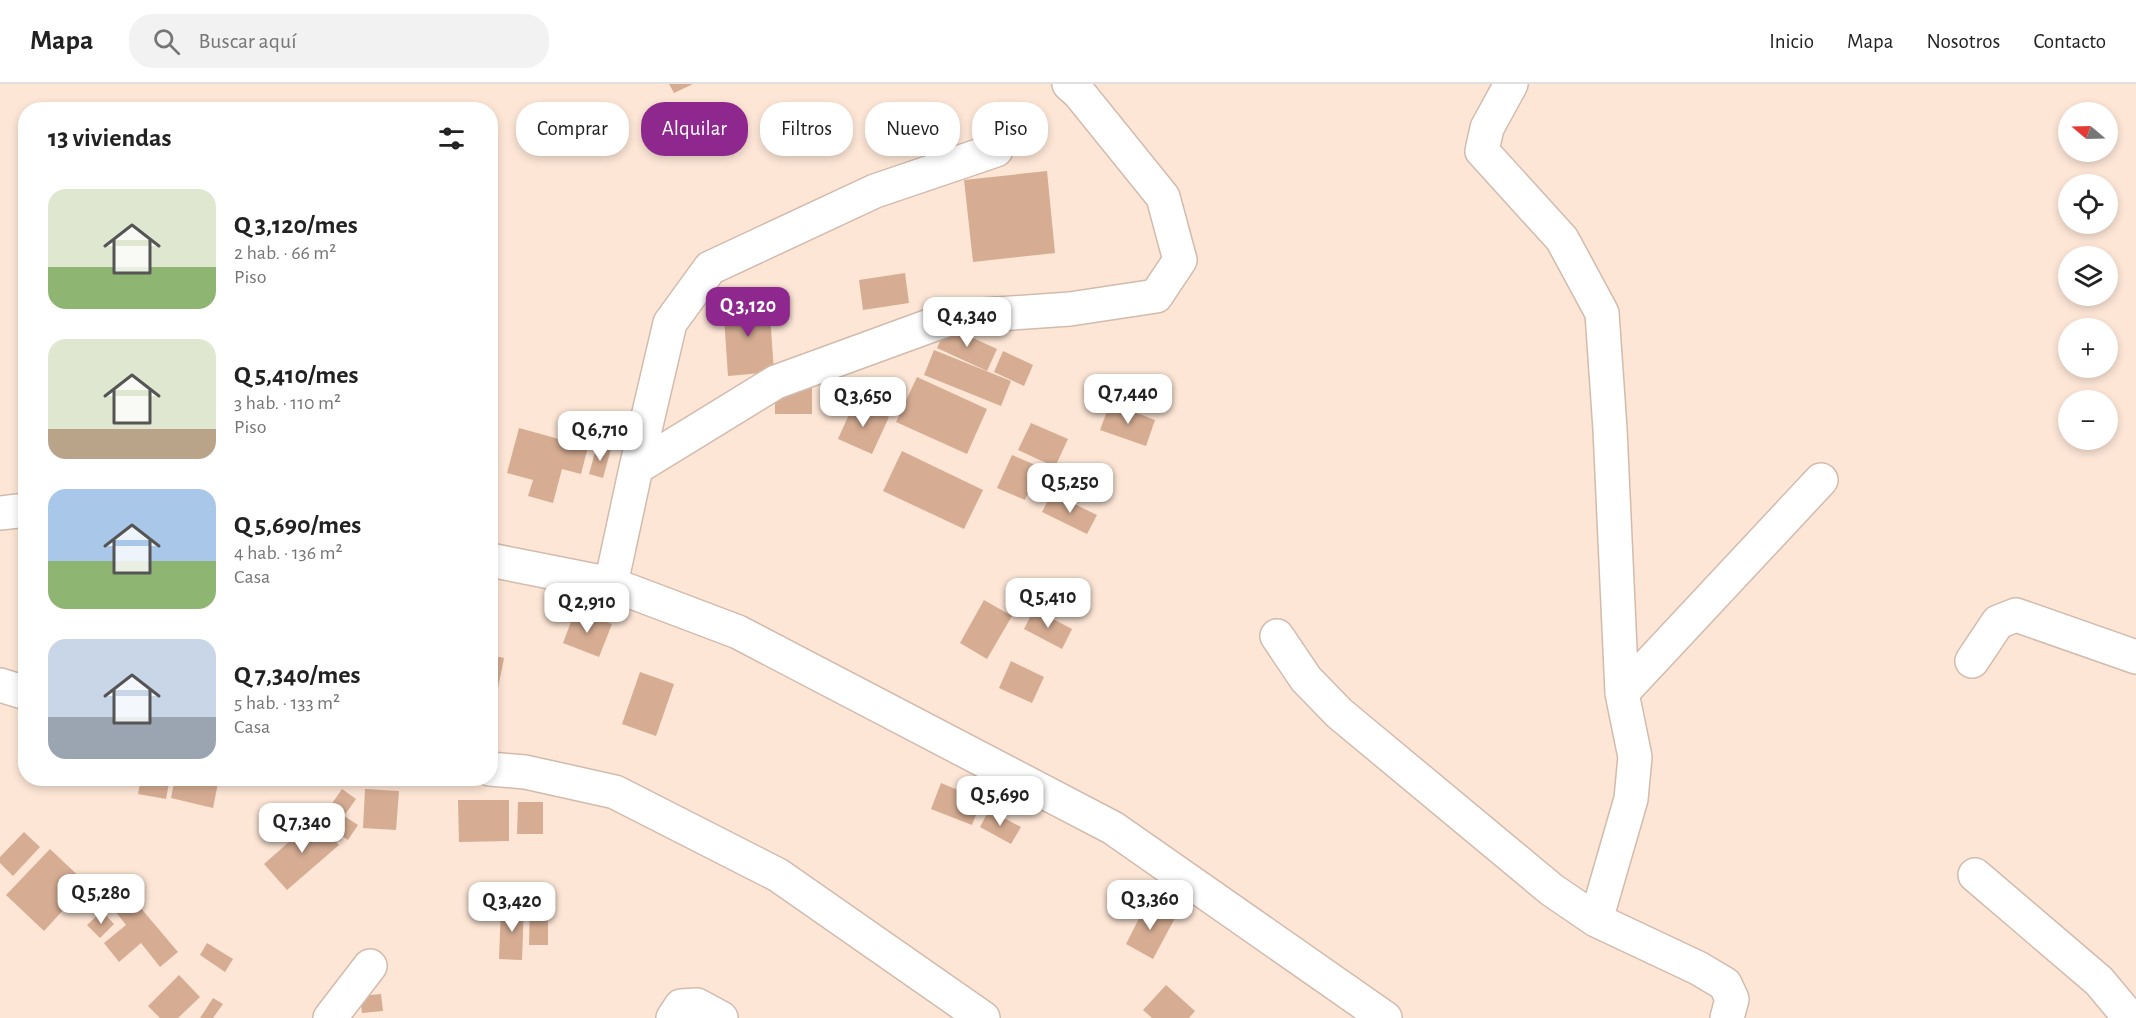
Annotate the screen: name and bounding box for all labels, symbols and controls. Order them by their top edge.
search box [129,14,549,68]
icon: search [150,25,183,58]
text: Mapa [30,27,93,55]
text: Buscar aquí [198,30,297,52]
text: Inicio [1769,31,1814,52]
text: Mapa [1847,31,1894,52]
text: Nosotros [1927,31,2000,52]
text: Contacto [2033,31,2106,52]
chip: Comprar [516,102,629,156]
chip: Alquilar [641,102,748,156]
chip: Filtros [760,102,853,156]
chip: Nuevo [865,102,960,156]
chip: Piso [972,102,1048,156]
north arrow [2058,102,2118,162]
map controls [2058,102,2118,450]
icon: filters [435,122,468,155]
text: 13 viviendas [48,125,171,151]
button: locate [2058,174,2118,234]
text: Q 3,120/mes [234,212,358,238]
icon: home [96,213,168,285]
text: 2 hab. · 66 m² [234,243,336,263]
button: layers [2058,246,2118,306]
text: Piso [234,267,266,287]
pin: Q 3,120 [693,287,803,338]
text: Q 3,120 [720,296,776,316]
pin: Q 4,340 [912,297,1022,348]
text: Q 4,340 [937,306,997,326]
button: + [2058,318,2118,378]
text: Q 5,410/mes [234,362,359,388]
icon: home [96,363,168,435]
pin: Q 7,440 [1073,374,1183,425]
pin: Q 3,650 [808,377,918,428]
text: Q 7,440 [1098,383,1158,403]
text: Q 3,650 [834,386,892,406]
button: − [2058,390,2118,450]
text: 3 hab. · 110 m² [234,393,341,413]
pin: Q 6,710 [545,411,655,462]
text: Piso [234,417,266,437]
text: Q 6,710 [572,420,628,440]
pin: Q 5,250 [1015,463,1125,514]
text: Q 5,250 [1041,472,1099,492]
text: Q 5,690/mes [234,512,361,538]
icon: home [96,513,168,585]
text: 4 hab. · 136 m² [234,543,342,563]
text: Casa [234,567,270,587]
pin: Q 5,410 [993,578,1103,629]
pin: Q 2,910 [532,583,642,634]
text: Q 5,410 [1020,587,1076,607]
text: Q 2,910 [558,592,616,612]
text: Q 7,340/mes [234,662,360,688]
icon: home [96,663,168,735]
text: 5 hab. · 133 m² [234,693,340,713]
text: Casa [234,717,270,737]
pin: Q 5,690 [945,776,1055,827]
text: Q 5,690 [971,785,1029,805]
pin: Q 7,340 [247,803,357,854]
text: Q 7,340 [273,812,331,832]
pin: Q 5,280 [46,874,156,925]
pin: Q 3,360 [1095,880,1205,931]
pin: Q 3,420 [457,882,567,933]
text: Q 5,280 [72,883,130,903]
text: Q 3,360 [1121,889,1179,909]
text: Q 3,420 [482,891,542,911]

